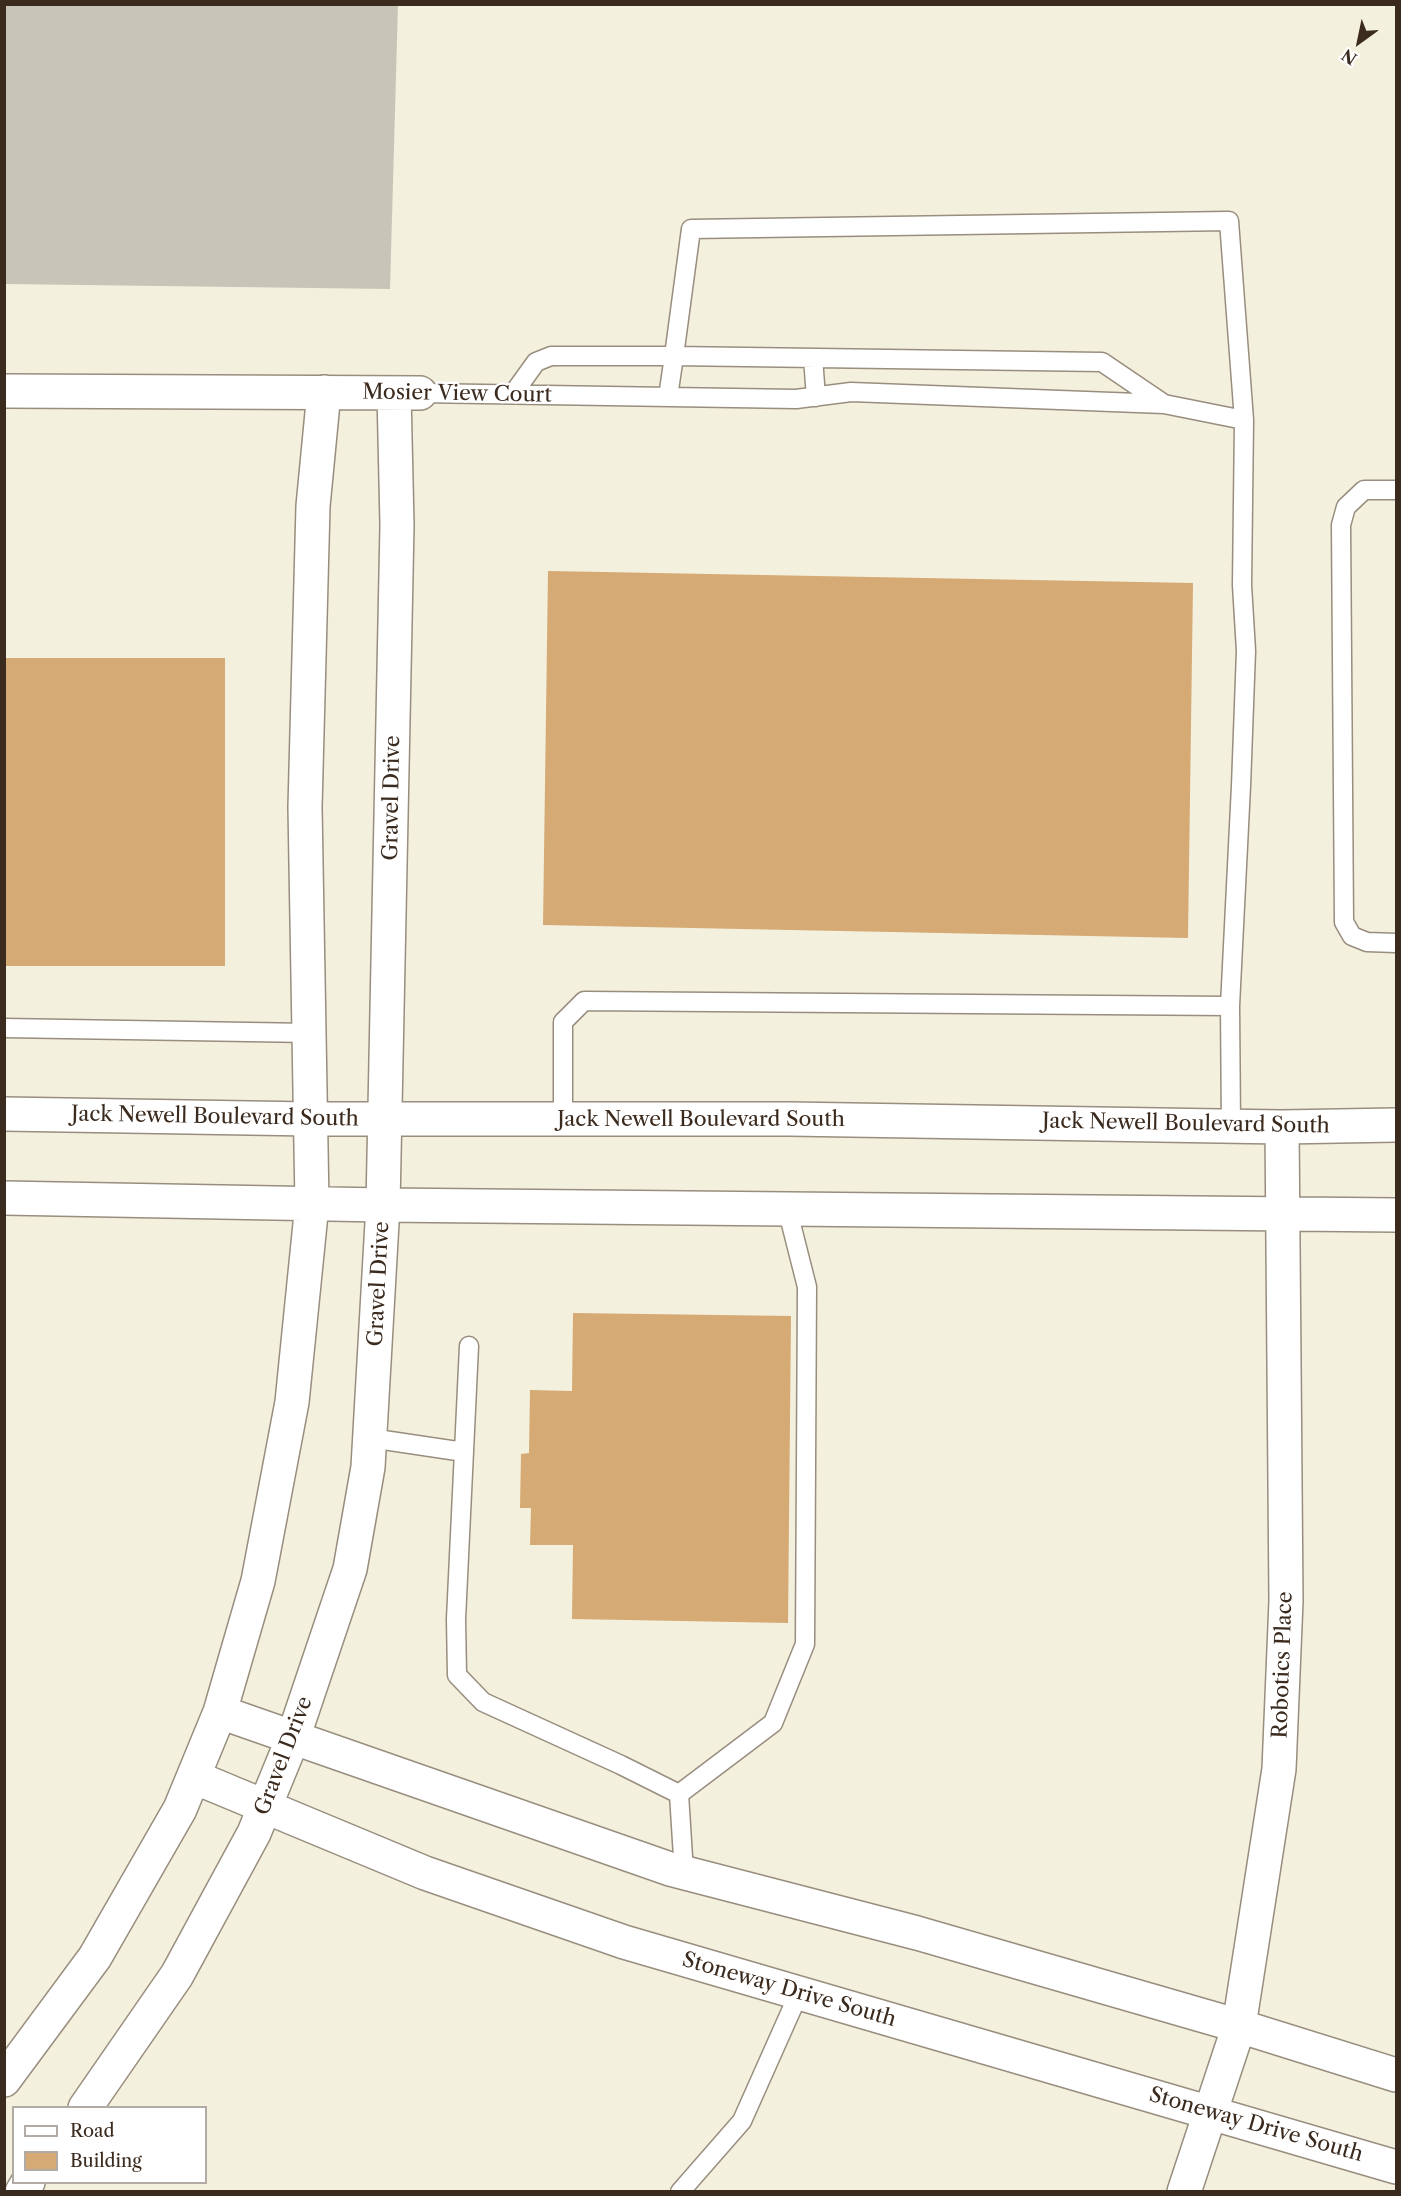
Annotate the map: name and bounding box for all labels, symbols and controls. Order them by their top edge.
north arrow [1329,12,1389,72]
text: N [1338,45,1360,69]
street label: Mosier View Court [362,380,552,408]
street label: Gravel Drive [378,735,406,861]
street label: Jack Newell Boulevard South [71,1102,359,1132]
street label: Jack Newell Boulevard South [557,1107,845,1133]
street label: Jack Newell Boulevard South [1042,1109,1330,1139]
street label: Gravel Drive [363,1221,395,1347]
street label: Robotics Place [1268,1591,1298,1739]
street label: Gravel Drive [250,1693,318,1819]
street label: Stoneway Drive South [679,1947,899,2033]
street label: Stoneway Drive South [1146,2082,1366,2168]
legend [12,2106,207,2184]
text: Road [70,2120,115,2142]
text: Building [70,2150,142,2172]

